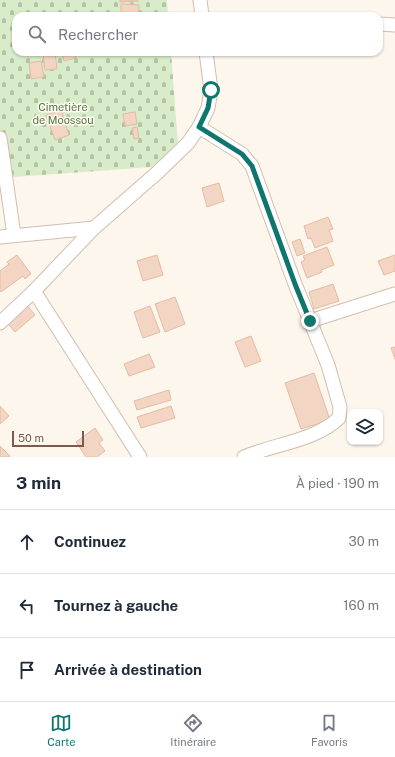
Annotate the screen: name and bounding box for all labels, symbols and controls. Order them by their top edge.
search box [12,12,383,56]
icon: search [26,23,48,45]
text: Rechercher [58,26,138,43]
route start [202,81,220,99]
park label: Cimetière de Moossou [32,101,94,126]
route end [301,312,319,330]
map controls [347,409,383,445]
button: layers [347,409,383,445]
scale bar [12,429,84,448]
text: 50 m [18,432,44,444]
text: 3 min [16,473,61,493]
text: À pied · 190 m [296,476,379,491]
icon: ahead [16,531,38,553]
text: Continuez [54,533,126,550]
text: 30 m [349,534,379,549]
icon: left [16,595,38,617]
text: Tournez à gauche [54,597,178,614]
text: 160 m [343,598,379,613]
icon: arrive [16,659,38,681]
text: Arrivée à destination [54,661,202,678]
tab: Carte [47,712,75,748]
tab: Itinéraire [170,712,216,748]
tab: Favoris [311,712,348,748]

